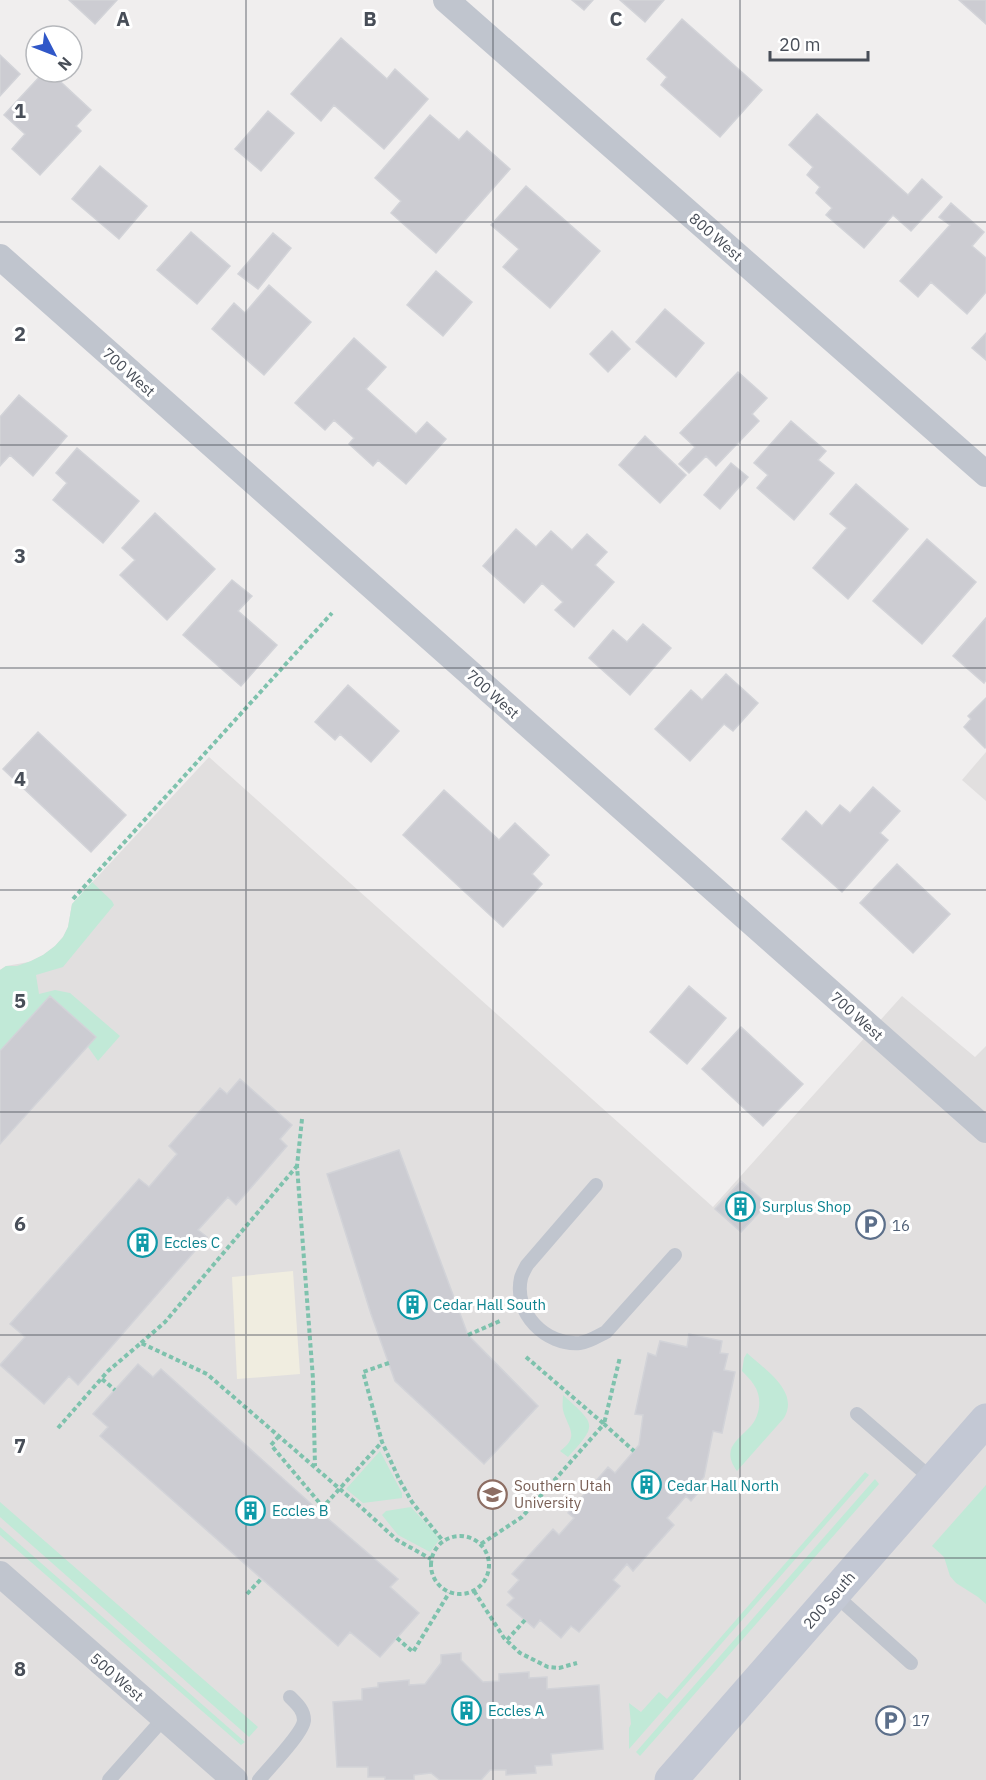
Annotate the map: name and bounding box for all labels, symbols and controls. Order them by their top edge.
text: A [116,5,130,32]
text: B [363,5,377,32]
text: C [609,5,623,32]
north arrow [24,24,84,84]
scale bar [770,24,868,62]
text: 20 m [779,33,821,56]
text: N [54,53,76,75]
text: 1 [14,97,26,124]
street label: 800 West [685,209,747,265]
text: 2 [14,320,26,347]
street label: 700 West [99,343,159,401]
text: 3 [14,542,26,569]
street label: 700 West [463,665,523,723]
text: 4 [14,765,26,792]
text: 5 [14,987,26,1014]
street label: 700 West [827,987,887,1045]
building icon: Surplus Shop [725,1190,757,1222]
place label: Surplus Shop [762,1197,851,1216]
parking icon: 16 [855,1209,887,1241]
text: 6 [14,1210,26,1237]
place label: 16 [892,1216,910,1235]
building icon: Eccles C [127,1226,159,1258]
place label: Eccles C [164,1233,220,1252]
building icon: Cedar Hall South [396,1288,428,1320]
place label: Cedar Hall South [433,1295,546,1314]
text: 7 [14,1432,26,1459]
building icon: Cedar Hall North [630,1469,662,1501]
place label: Southern Utah University [514,1476,611,1512]
place label: Cedar Hall North [667,1476,779,1495]
school or university icon: Southern Utah University [477,1478,509,1510]
building icon: Eccles B [235,1494,267,1526]
place label: Eccles B [272,1501,329,1520]
street label: 200 South [799,1567,859,1633]
street label: 500 West [86,1649,148,1705]
text: 8 [14,1655,26,1682]
building icon: Eccles A [451,1694,483,1726]
place label: Eccles A [488,1701,545,1720]
parking icon: 17 [875,1704,907,1736]
place label: 17 [912,1711,930,1730]

